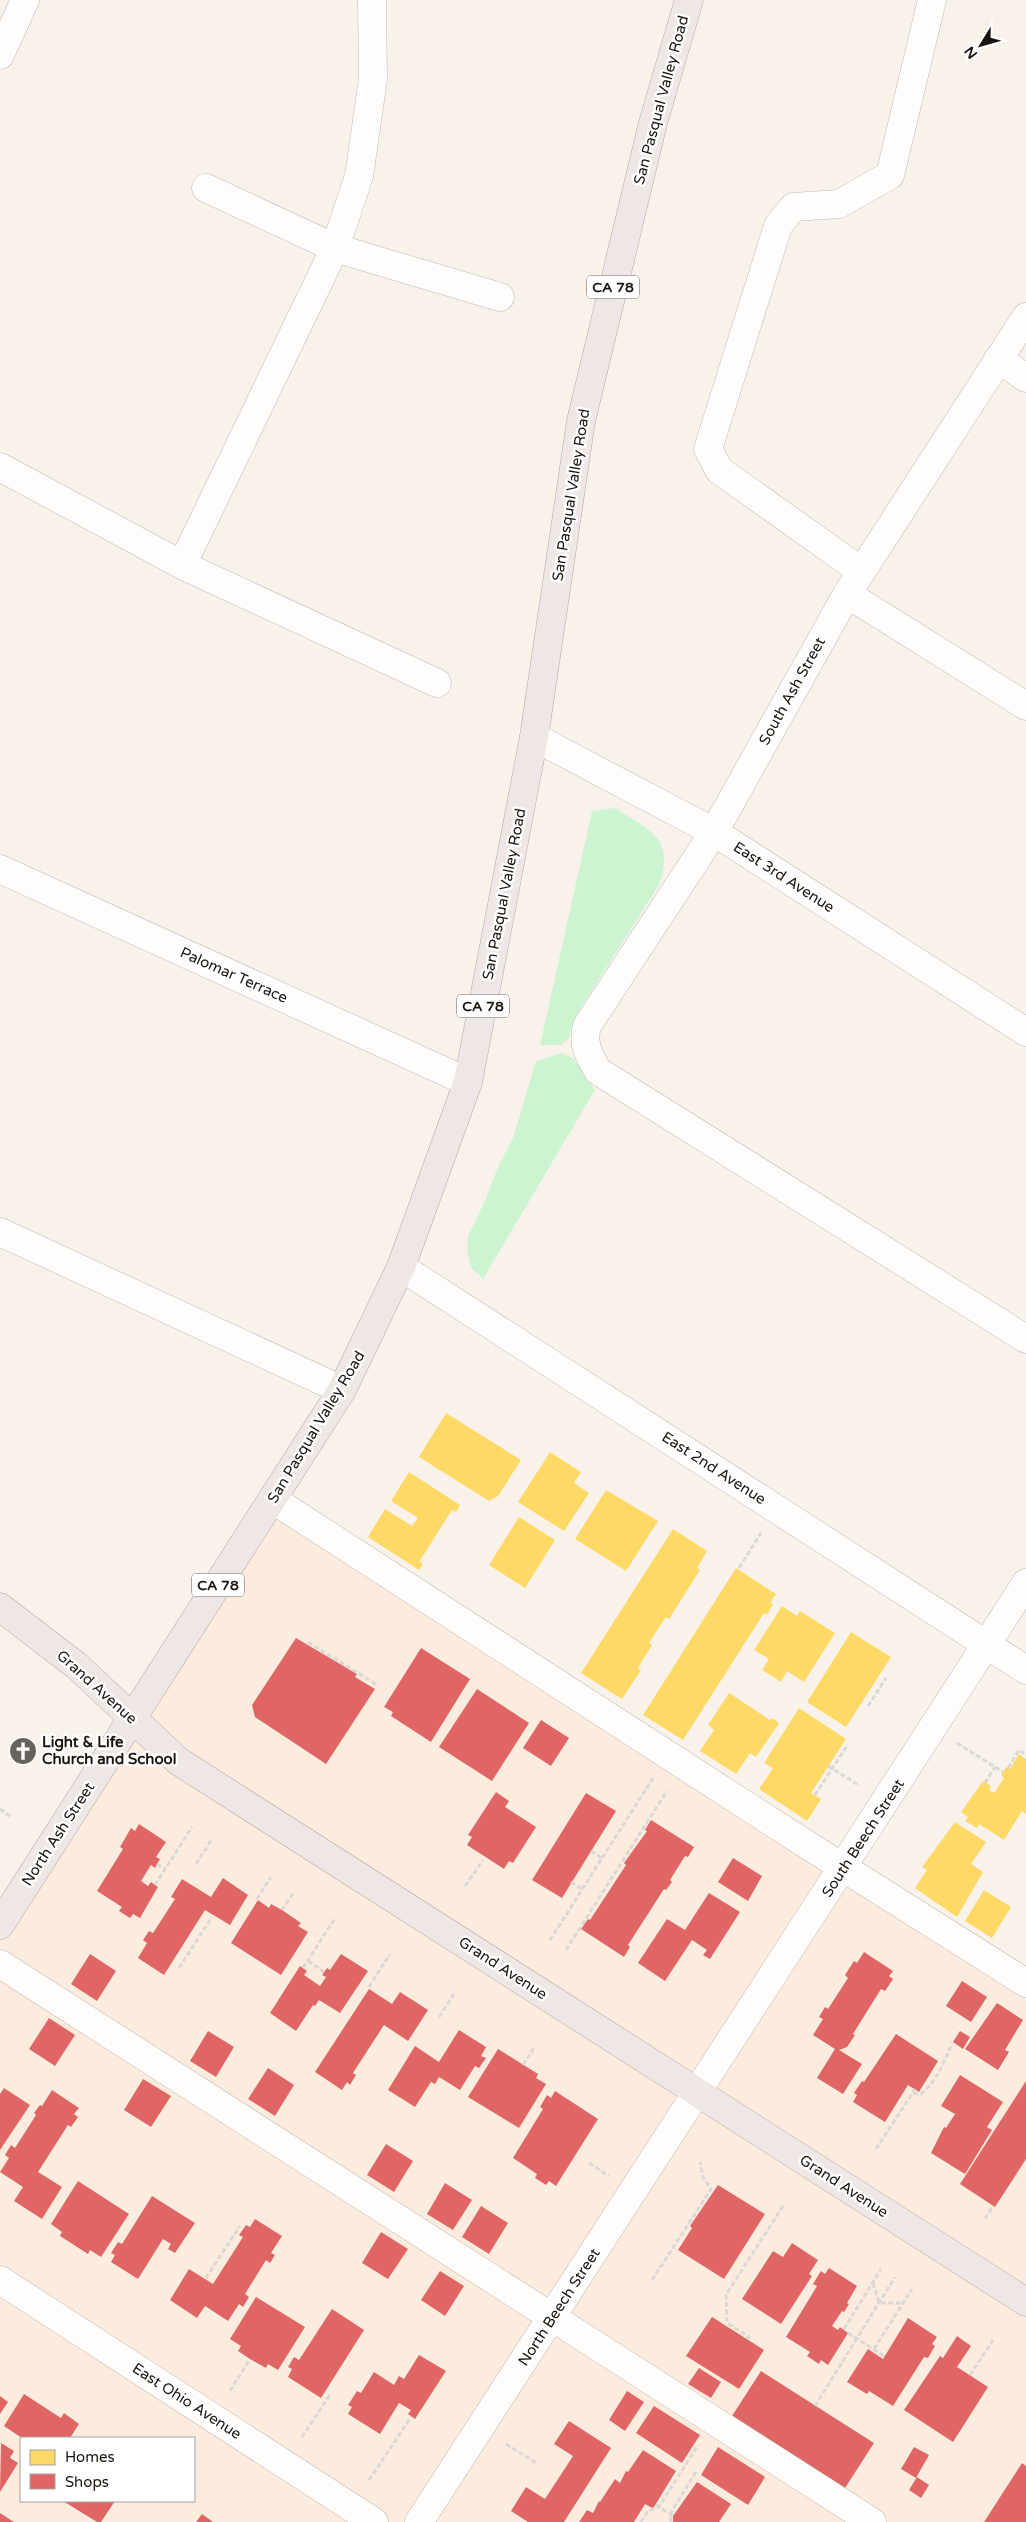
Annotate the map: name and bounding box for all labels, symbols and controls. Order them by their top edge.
street label: San Pasqual Valley Road [630,14,692,186]
north arrow [956,20,1006,70]
text: N [961,43,981,62]
road number: CA 78 [587,276,639,298]
street label: San Pasqual Valley Road [548,408,594,582]
street label: South Ash Street [755,634,829,748]
street label: San Pasqual Valley Road [479,807,529,981]
street label: East 3rd Avenue [730,838,838,916]
street label: Palomar Terrace [177,943,291,1007]
road number: CA 78 [457,994,509,1018]
street label: San Pasqual Valley Road [263,1348,369,1506]
street label: East 2nd Avenue [659,1428,769,1508]
road number: CA 78 [192,1574,244,1596]
street label: Grand Avenue [53,1646,141,1728]
place label: Light & Life Church and School [42,1733,176,1768]
church icon: Light & Life Church and School [8,1736,38,1766]
street label: South Beech Street [818,1775,908,1901]
street label: North Ash Street [18,1779,98,1889]
street label: Grand Avenue [455,1933,551,2003]
street label: Grand Avenue [796,2151,892,2221]
street label: North Beech Street [514,2245,604,2369]
street label: East Ohio Avenue [129,2359,245,2443]
legend [20,2437,195,2502]
text: Homes [65,2448,115,2466]
text: Shops [65,2473,109,2491]

